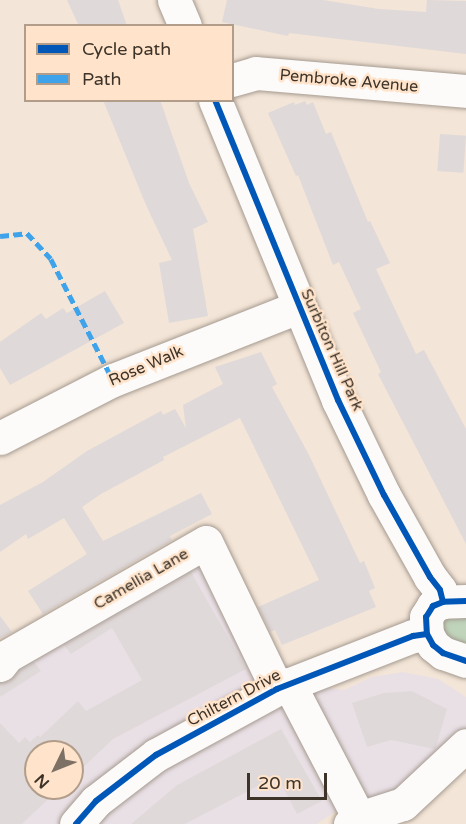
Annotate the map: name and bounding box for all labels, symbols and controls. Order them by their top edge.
legend [24,24,234,102]
text: Cycle path [82,38,171,60]
street label: Pembroke Avenue [279,65,419,97]
text: Path [82,68,121,90]
street label: Surbiton Hill Park [296,286,368,414]
street label: Rose Walk [106,342,186,390]
street label: Camellia Lane [90,544,192,614]
street label: Chiltern Drive [184,665,284,731]
north arrow [24,740,84,800]
scale bar [250,761,330,799]
text: N [31,769,54,792]
text: 20 m [258,772,302,794]

